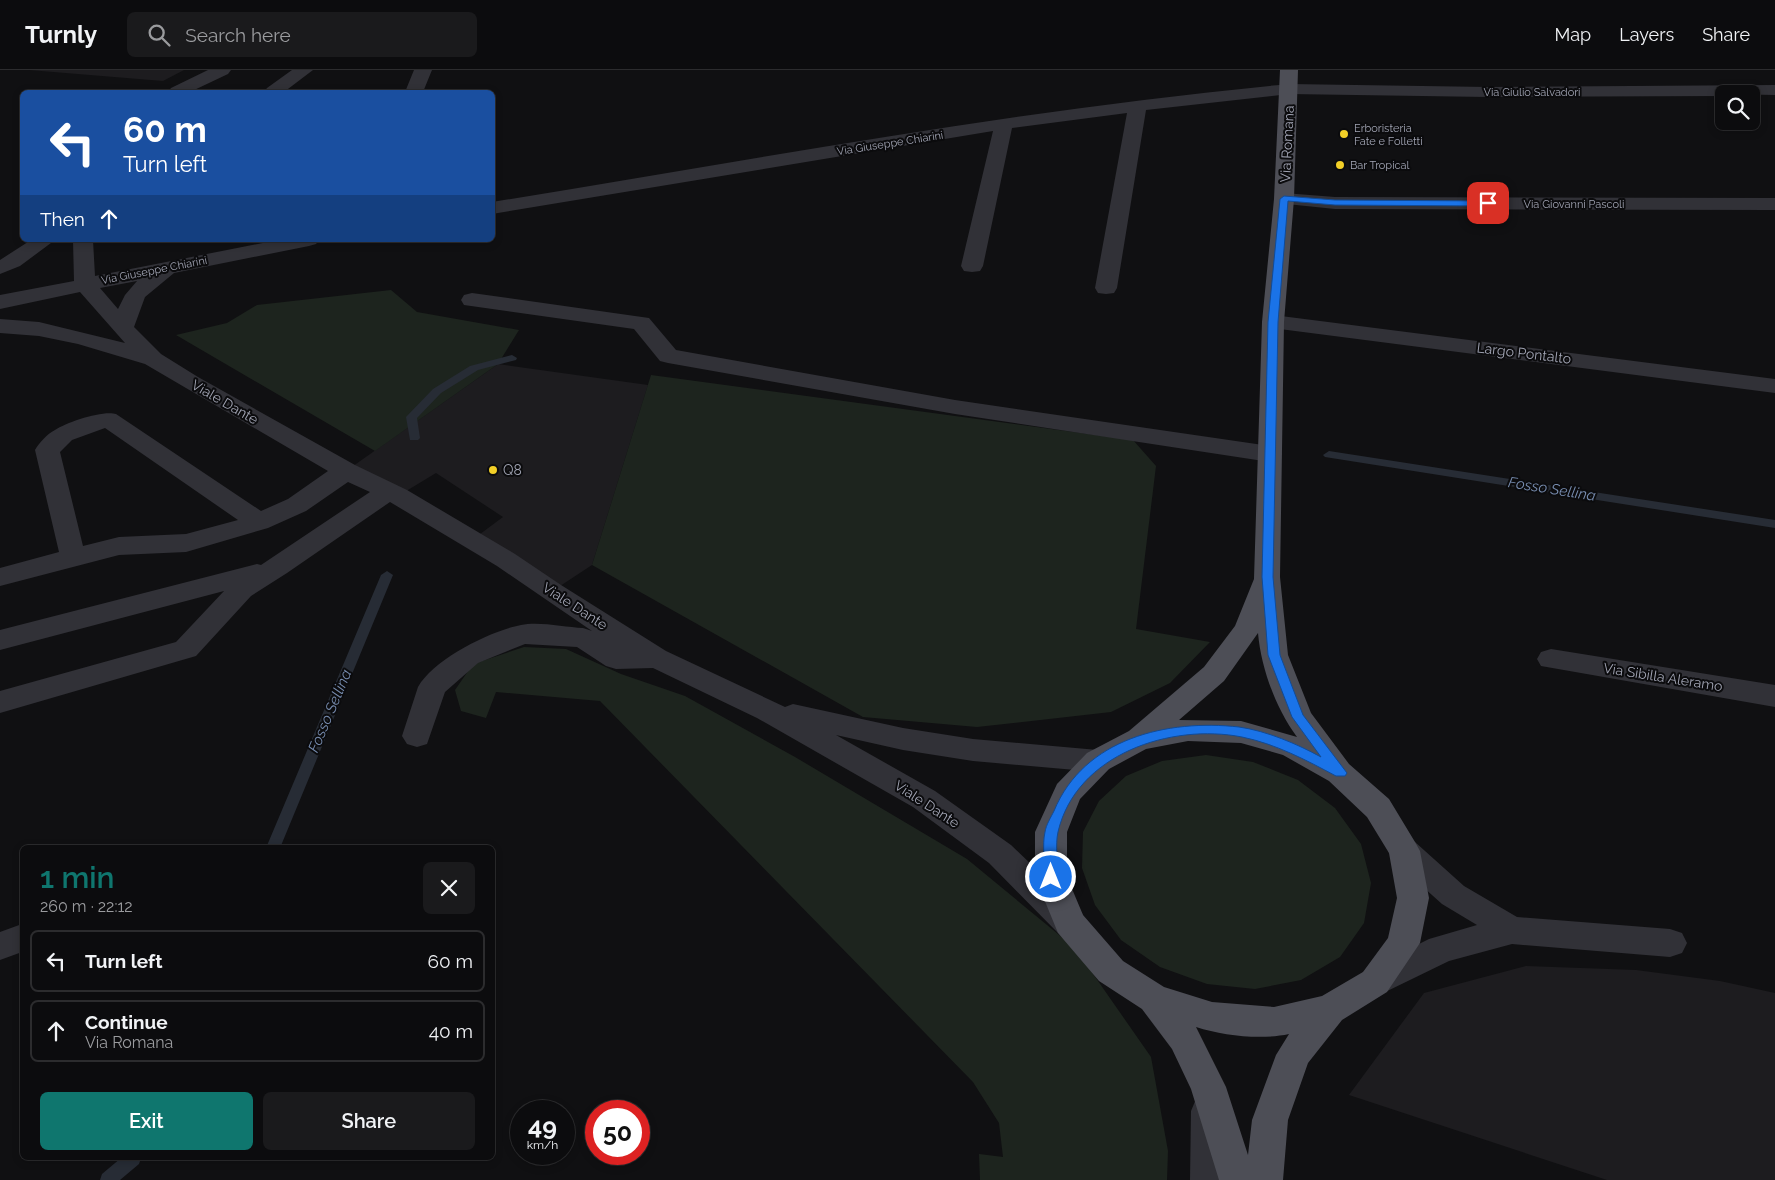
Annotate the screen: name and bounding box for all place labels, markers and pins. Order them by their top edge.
place label: Erboristeria Fate e Folletti [1354,122,1423,148]
marker: Erboristeria Fate e Folletti [1338,128,1350,140]
marker: Bar Tropical [1334,159,1346,171]
place label: Bar Tropical [1350,159,1410,172]
pin [1467,182,1509,224]
place label: Q8 [503,462,522,478]
marker: Q8 [487,464,499,476]

